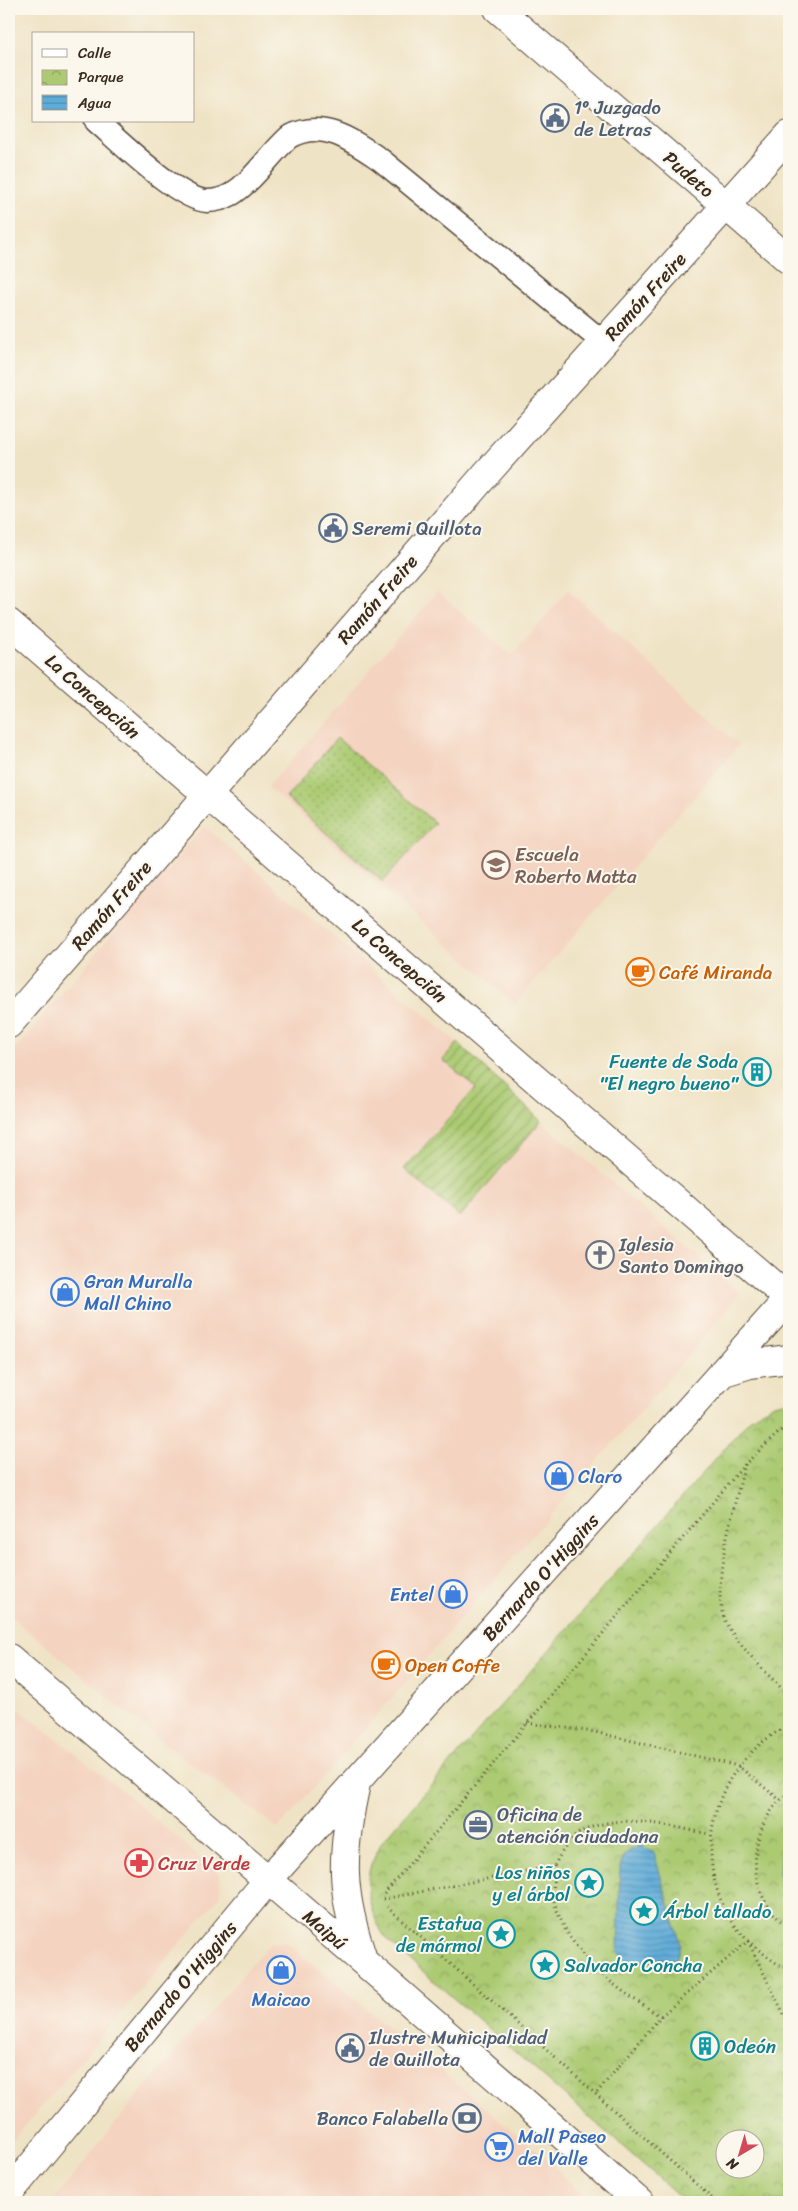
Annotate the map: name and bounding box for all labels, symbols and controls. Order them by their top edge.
legend [32,32,195,122]
text: Calle [78,40,111,66]
text: Parque [78,64,123,90]
text: Agua [77,90,111,116]
place label: 1º Juzgado de Letras [574,91,661,146]
public building icon: 1º Juzgado de Letras [540,103,570,133]
street label: Pudeto [656,142,722,206]
street label: Ramón Freire [596,244,695,348]
place label: Seremi Quillota [352,512,482,545]
public building icon: Seremi Quillota [318,513,348,543]
street label: Ramón Freire [329,547,426,652]
street label: La Concepción [37,645,148,748]
place label: Escuela Roberto Matta [515,838,637,893]
school or university icon: Escuela Roberto Matta [481,850,511,880]
street label: Ramón Freire [63,853,160,958]
street label: La Concepción [344,909,455,1012]
place label: Café Miranda [659,956,773,989]
cafe icon: Café Miranda [625,957,655,987]
place label: Fuente de Soda "El negro bueno" [599,1045,739,1100]
building icon: Fuente de Soda "El negro bueno" [742,1057,772,1087]
place label: Iglesia Santo Domingo [618,1228,744,1283]
church icon: Iglesia Santo Domingo [585,1240,615,1270]
place label: Gran Muralla Mall Chino [84,1265,193,1320]
shop icon: Gran Muralla Mall Chino [50,1277,80,1307]
place label: Claro [578,1460,623,1493]
shop icon: Claro [544,1461,574,1491]
street label: Bernardo O'Higgins [474,1506,607,1649]
place label: Entel [390,1578,435,1611]
shop icon: Entel [438,1579,468,1609]
place label: Open Coffe [405,1649,500,1682]
cafe icon: Open Coffe [371,1650,401,1680]
place label: Oficina de atención ciudadana [497,1798,659,1853]
office icon: Oficina de atención ciudadana [463,1810,493,1840]
place label: Cruz Verde [158,1847,250,1880]
pharmacy icon: Cruz Verde [124,1848,154,1878]
place label: Los niños y el árbol [492,1856,571,1911]
place icon: Los niños y el árbol [574,1868,604,1898]
place label: Árbol tallado [662,1895,772,1928]
place icon: Árbol tallado [629,1896,659,1926]
street label: Maipú [295,1901,355,1959]
place label: Estatua de mármol [396,1907,483,1962]
street label: Bernardo O'Higgins [115,1913,246,2059]
place icon: Estatua de mármol [486,1919,516,1949]
place label: Salvador Concha [564,1949,703,1982]
place icon: Salvador Concha [530,1950,560,1980]
shop icon: Maicao [266,1955,296,1985]
place label: Maicao [252,1983,311,2016]
place label: Ilustre Municipalidad de Quillota [368,2021,549,2076]
place label: Odeón [724,2030,776,2063]
building icon: Odeón [690,2031,720,2061]
public building icon: Ilustre Municipalidad de Quillota [335,2033,365,2063]
place label: Banco Falabella [317,2102,448,2135]
bank icon: Banco Falabella [452,2103,482,2133]
place label: Mall Paseo del Valle [518,2120,606,2175]
north arrow [716,2128,766,2178]
supermarket icon: Mall Paseo del Valle [484,2132,514,2162]
text: N [721,2151,745,2177]

